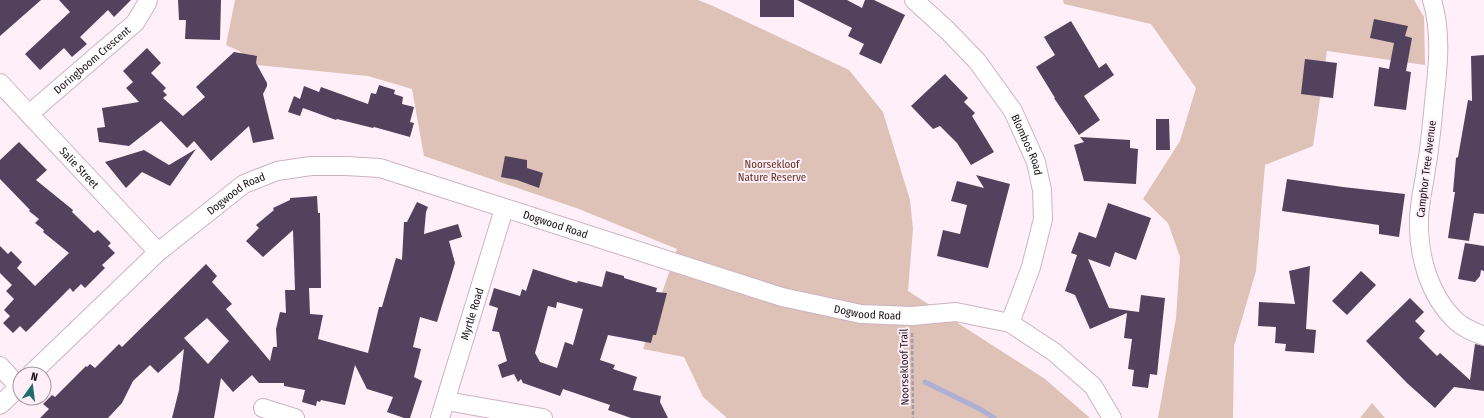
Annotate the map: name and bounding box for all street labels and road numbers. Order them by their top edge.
street label: Doringboom Crescent [51,24,134,97]
street label: Blombos Road [1008,112,1045,176]
street label: Camphor Tree Avenue [1414,120,1439,218]
street label: Salie Street [57,145,101,192]
street label: Dogwood Road [205,170,267,218]
street label: Dogwood Road [521,208,590,241]
street label: Myrtle Road [458,286,486,342]
street label: Dogwood Road [833,302,901,323]
street label: Noorsekloof Trail [897,328,912,406]

